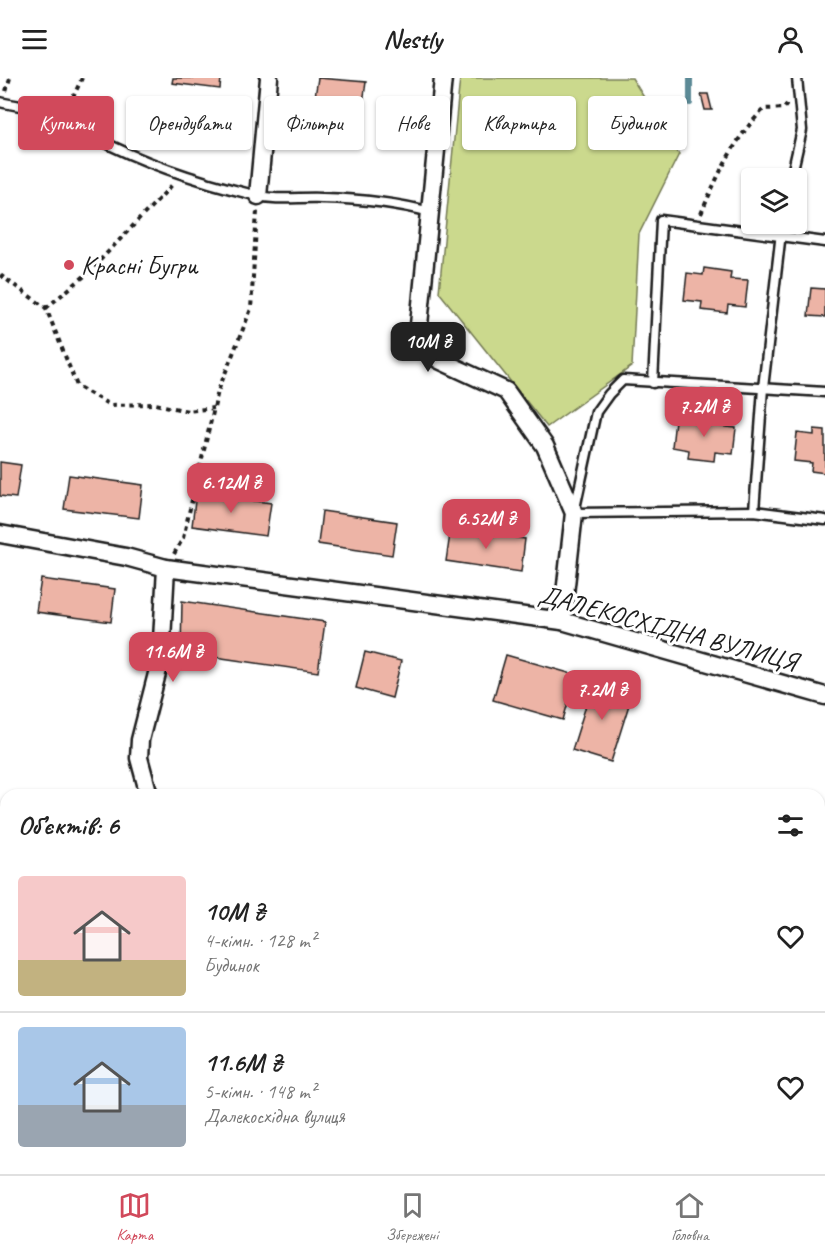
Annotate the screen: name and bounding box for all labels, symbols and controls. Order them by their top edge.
text: Nestly [383,22,442,56]
icon: menu [18,23,51,56]
icon: person [774,23,807,56]
chip: Купити [18,96,114,150]
chip: Орендувати [126,96,252,150]
chip: Фільтри [264,96,364,150]
chip: Нове [376,96,450,150]
chip: Квартира [462,96,576,150]
chip: Будинок [588,96,687,150]
map controls [741,168,807,234]
button: layers [741,168,807,234]
place label: Красні Бугри [81,249,199,282]
marker: Красні Бугри [62,258,76,272]
pin: 10M ₴ [386,322,470,373]
text: 10M ₴ [405,329,451,354]
pin: 7.2M ₴ [655,387,753,438]
text: 7.2M ₴ [679,394,729,419]
pin: 6.12M ₴ [176,463,286,514]
text: 6.12M ₴ [201,470,261,495]
pin: 6.52M ₴ [431,499,541,550]
text: 6.52M ₴ [456,506,516,531]
street label: ДАЛЕКОСХІДНА ВУЛИЦЯ [535,578,804,679]
pin: 11.6M ₴ [118,632,228,683]
text: 11.6M ₴ [143,639,203,664]
pin: 7.2M ₴ [553,670,651,721]
text: 7.2M ₴ [577,677,627,702]
text: Об’єктів: 6 [18,809,119,842]
icon: filters [774,809,807,842]
text: 10M ₴ [204,895,265,928]
icon: home [66,900,138,972]
icon: heart [774,920,807,953]
text: 4-кімн. · 128 m² [204,928,316,953]
text: Будинок [204,953,259,978]
text: 11.6M ₴ [204,1046,282,1079]
icon: home [66,1051,138,1123]
icon: heart [774,1071,807,1104]
text: 5-кімн. · 148 m² [204,1079,316,1104]
text: Далекосхідна вулиця [204,1104,345,1129]
tab: Карта [117,1189,153,1245]
tab: Збережені [386,1189,438,1245]
tab: Головна [671,1189,708,1245]

